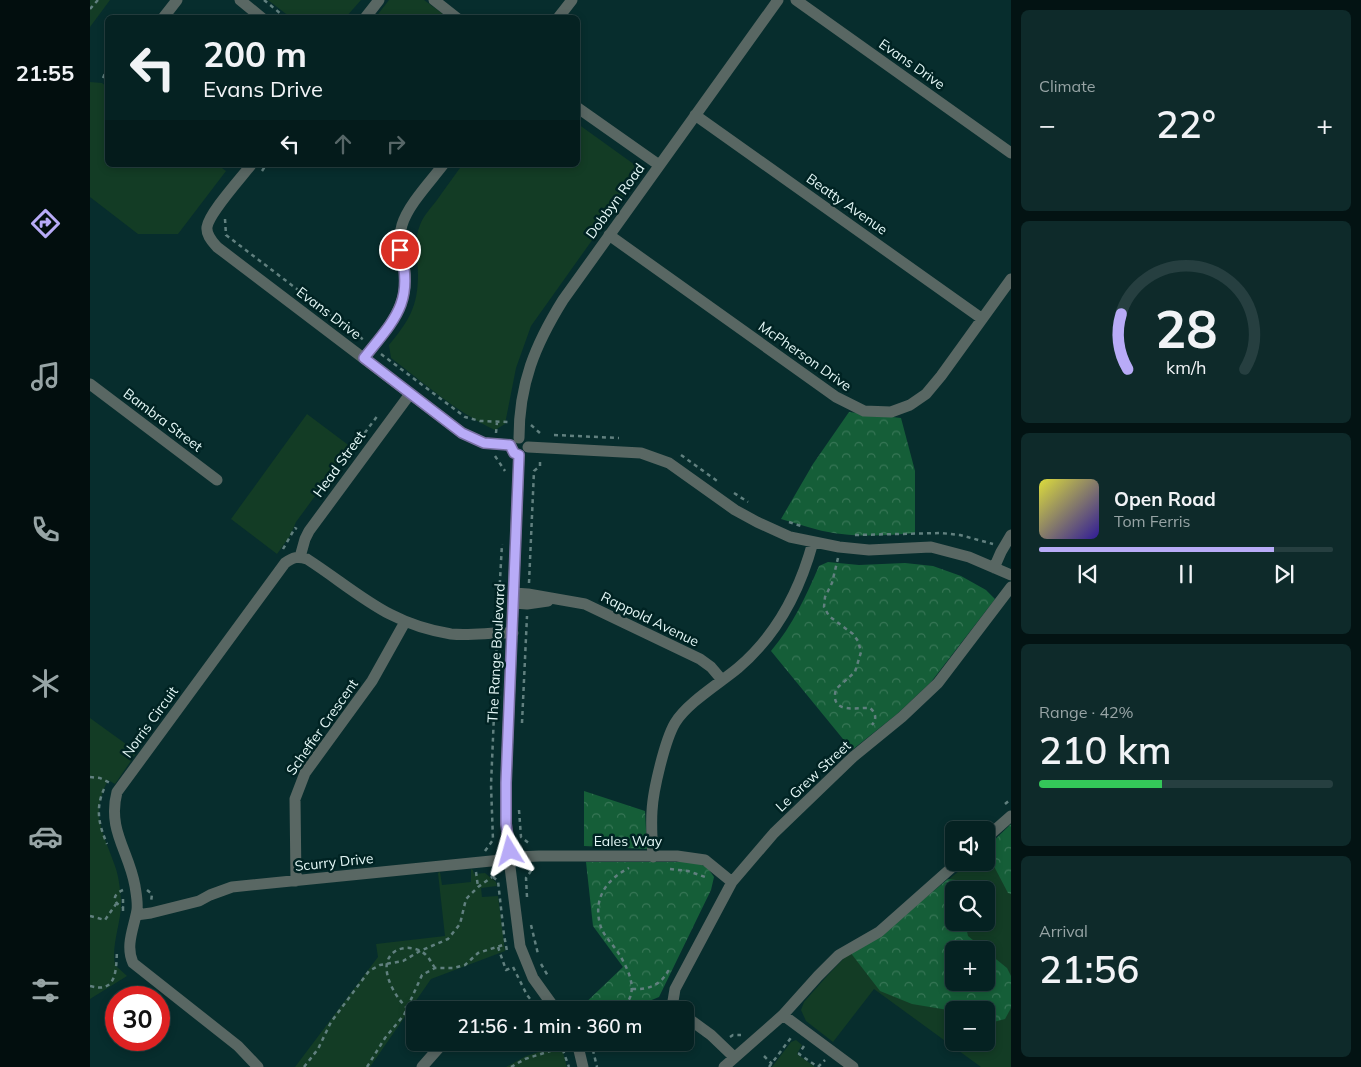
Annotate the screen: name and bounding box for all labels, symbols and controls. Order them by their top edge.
text: 200 m [203,32,307,76]
icon: left [120,35,185,100]
street label: Evans Drive [876,35,948,93]
text: 21:55 [16,59,74,87]
text: Evans Drive [203,75,323,103]
text: Climate [1039,76,1095,96]
text: 22° [1156,100,1216,148]
text: − [1039,107,1056,142]
text: + [1316,107,1333,142]
icon: left [276,130,304,158]
icon: ahead [329,130,357,158]
icon: right [382,130,410,158]
street label: Dobbyn Road [582,160,648,242]
street label: Beatty Avenue [803,169,891,239]
icon: directions [28,206,63,241]
pin [379,229,421,271]
icon: arrive [386,236,414,264]
street label: Evans Drive [293,283,365,343]
text: 28 [1155,296,1217,361]
street label: McPherson Drive [755,317,855,395]
text: km/h [1166,356,1206,378]
icon: music [28,359,63,394]
street label: Bambra Street [120,384,206,456]
street label: Head Street [309,427,369,501]
text: Open Road [1114,487,1216,511]
text: Tom Ferris [1114,511,1191,531]
icon: phone [28,512,63,547]
icon: previous [1074,560,1102,588]
icon: pause [1172,560,1200,588]
icon: next [1270,560,1298,588]
street label: The Range Boulevard [483,583,509,723]
street label: Rappold Avenue [598,587,702,651]
icon: climate [28,666,63,701]
street label: Scheffer Crescent [282,675,362,779]
street label: Norris Circuit [118,683,182,761]
text: Range · 42% [1039,702,1134,722]
text: 210 km [1039,726,1172,774]
street label: Le Grew Street [772,737,854,815]
icon: car [28,819,63,854]
map controls [945,821,995,1051]
button: sound [945,821,995,871]
position arrow [483,824,535,876]
street label: Eales Way [594,832,663,850]
street label: Scurry Drive [294,849,374,875]
button: search [945,881,995,931]
text: Arrival [1039,921,1088,941]
button: + [945,941,995,991]
text: 21:56 [1039,945,1139,993]
icon: filters [28,973,63,1008]
speed limit sign: 30 [105,986,170,1051]
button: − [945,1001,995,1051]
text: 21:56 · 1 min · 360 m [457,1014,643,1038]

